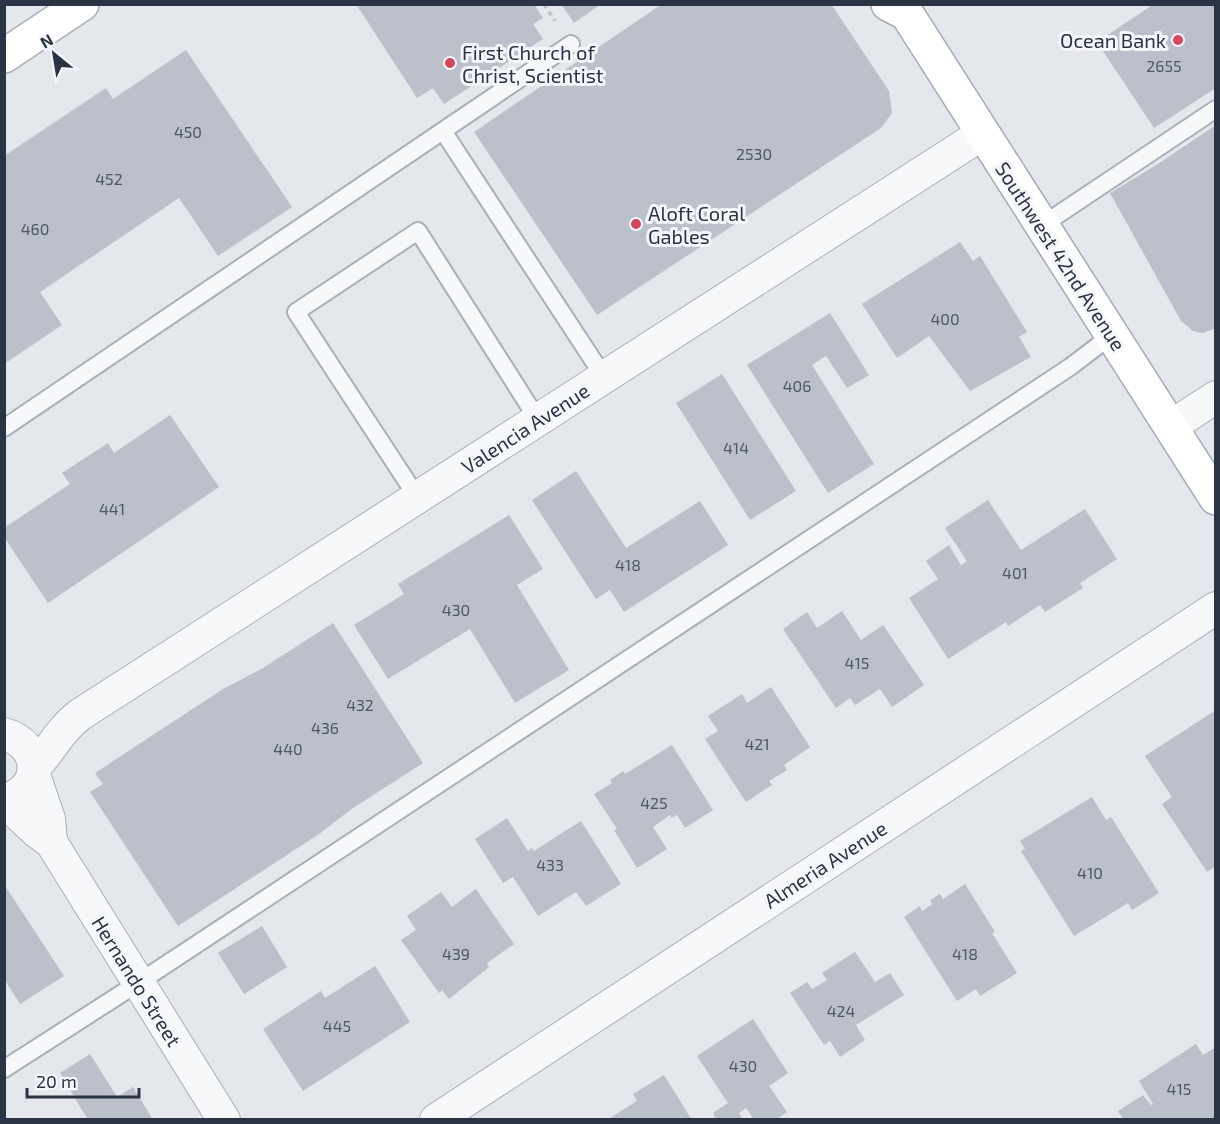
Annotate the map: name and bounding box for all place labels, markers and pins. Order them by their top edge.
place label: Ocean Bank [1060,28,1166,52]
marker: Ocean Bank [1171,33,1185,47]
place label: First Church of Christ, Scientist [462,40,604,87]
marker: First Church of Christ, Scientist [443,56,457,70]
place label: Aloft Coral Gables [648,201,745,248]
marker: Aloft Coral Gables [629,217,643,231]

